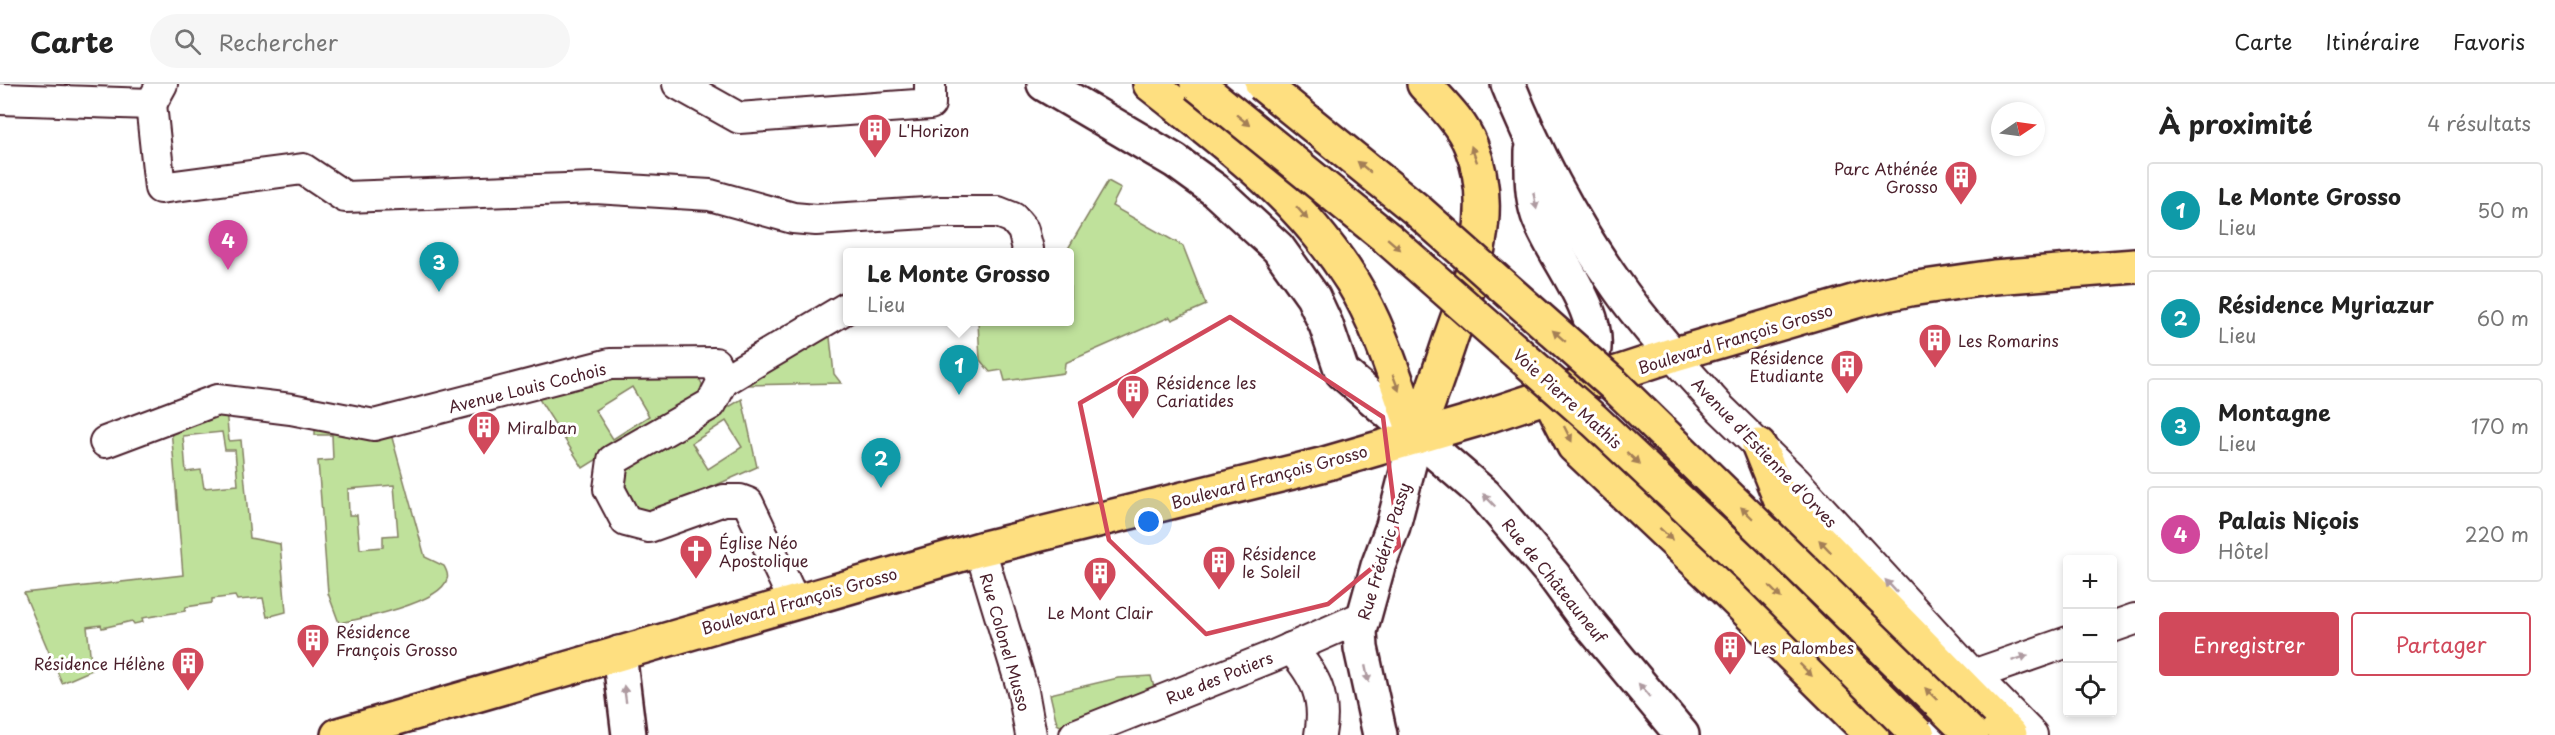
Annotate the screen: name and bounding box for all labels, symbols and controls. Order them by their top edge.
search box [150,14,570,68]
text: Carte [30,20,114,63]
icon: search [171,25,204,58]
text: Rechercher [219,25,338,58]
text: Carte [2234,25,2293,57]
text: Itinéraire [2326,25,2420,57]
text: Favoris [2453,25,2525,57]
north arrow [1991,102,2045,156]
text: À proximité [2159,104,2313,143]
text: 4 résultats [2427,108,2531,138]
building icon: L'Horizon [857,112,893,159]
one-way arrow [1235,113,1250,126]
place label: L'Horizon [898,118,969,142]
one-way arrow [1468,145,1478,163]
place label: Parc Athénée Grosso [1834,156,1938,198]
building icon: Parc Athénée Grosso [1943,159,1979,206]
one-way arrow [1356,161,1372,174]
text: Le Monte Grosso [2218,179,2401,212]
one-way arrow [1531,192,1540,211]
text: 1 [2176,195,2185,225]
text: 50 m [2477,195,2529,225]
one-way arrow [1295,205,1308,220]
text: Lieu [2218,212,2256,242]
pin: 4 [208,220,248,270]
one-way arrow [1386,237,1401,250]
pin: 3 [420,242,458,292]
popup [843,248,1074,326]
text: Le Monte Grosso [867,256,1050,289]
text: Résidence Myriazur [2218,287,2434,320]
text: Lieu [867,289,905,319]
street label: Boulevard François Grosso [1635,297,1836,379]
text: 2 [2173,303,2188,333]
text: 60 m [2477,303,2529,333]
text: Lieu [2218,320,2256,350]
building icon: Les Romarins [1917,322,1953,369]
place label: Les Romarins [1958,328,2059,352]
one-way arrow [1552,330,1567,343]
street label: Voie Pierre Mathis [1508,342,1628,454]
place label: Résidence Etudiante [1749,345,1824,387]
pin: 1 [940,346,978,395]
building icon: Résidence Etudiante [1829,348,1865,395]
street label: Avenue Louis Cochois [446,356,608,418]
place label: Résidence les Cariatides [1156,370,1256,412]
street label: Avenue d'Estienne d'Orves [1687,372,1843,532]
building icon: Résidence les Cariatides [1115,373,1151,420]
one-way arrow [1391,374,1401,392]
text: Montagne [2218,395,2331,428]
building icon: Miralban [466,409,502,456]
text: 3 [2174,411,2187,441]
text: 170 m [2471,411,2529,441]
place label: Miralban [507,415,577,439]
one-way arrow [1563,425,1572,442]
text: Lieu [2218,428,2256,458]
pin: 2 [862,438,900,488]
street label: Boulevard François Grosso [1168,438,1370,514]
one-way arrow [1626,450,1640,464]
street label: Rue Frédéric Passy [1351,479,1415,623]
one-way arrow [1482,493,1496,507]
text: Palais Niçois [2218,503,2359,536]
one-way arrow [1741,506,1755,520]
your location [1134,507,1163,536]
street label: Rue de Châteauneuf [1497,513,1614,649]
text: 4 [2174,519,2187,549]
text: 220 m [2465,519,2529,549]
one-way arrow [1659,527,1674,541]
place label: Église Néo Apostolique [719,530,809,572]
church icon: Église Néo Apostolique [678,533,714,580]
text: Hôtel [2218,536,2269,566]
one-way arrow [1818,539,1832,553]
place label: Résidence le Soleil [1242,541,1317,583]
building icon: Résidence le Soleil [1201,544,1237,591]
building icon: Le Mont Clair [1082,555,1118,602]
map controls [2063,555,2117,717]
button: + [2063,555,2117,609]
street label: Boulevard François Grosso [698,561,900,639]
street label: Rue Colonel Musso [975,570,1037,714]
one-way arrow [1885,579,1898,594]
one-way arrow [1767,584,1781,598]
place label: Le Mont Clair [1047,600,1154,624]
button: − [2063,609,2117,663]
button: Enregistrer [2159,612,2339,676]
button: Partager [2351,612,2531,676]
place label: Résidence François Grosso [336,619,458,661]
building icon: Résidence François Grosso [295,622,331,669]
building icon: Les Palombes [1712,629,1748,676]
place label: Les Palombes [1753,635,1854,659]
building icon: Résidence Hélène [170,645,206,692]
street label: Rue des Potiers [1162,645,1276,709]
place label: Résidence Hélène [34,651,165,675]
one-way arrow [2011,653,2029,663]
one-way arrow [1799,662,1813,676]
button: locate [2063,663,2117,717]
one-way arrow [1362,665,1372,684]
one-way arrow [1638,682,1651,698]
one-way arrow [620,684,629,703]
one-way arrow [1924,687,1938,701]

